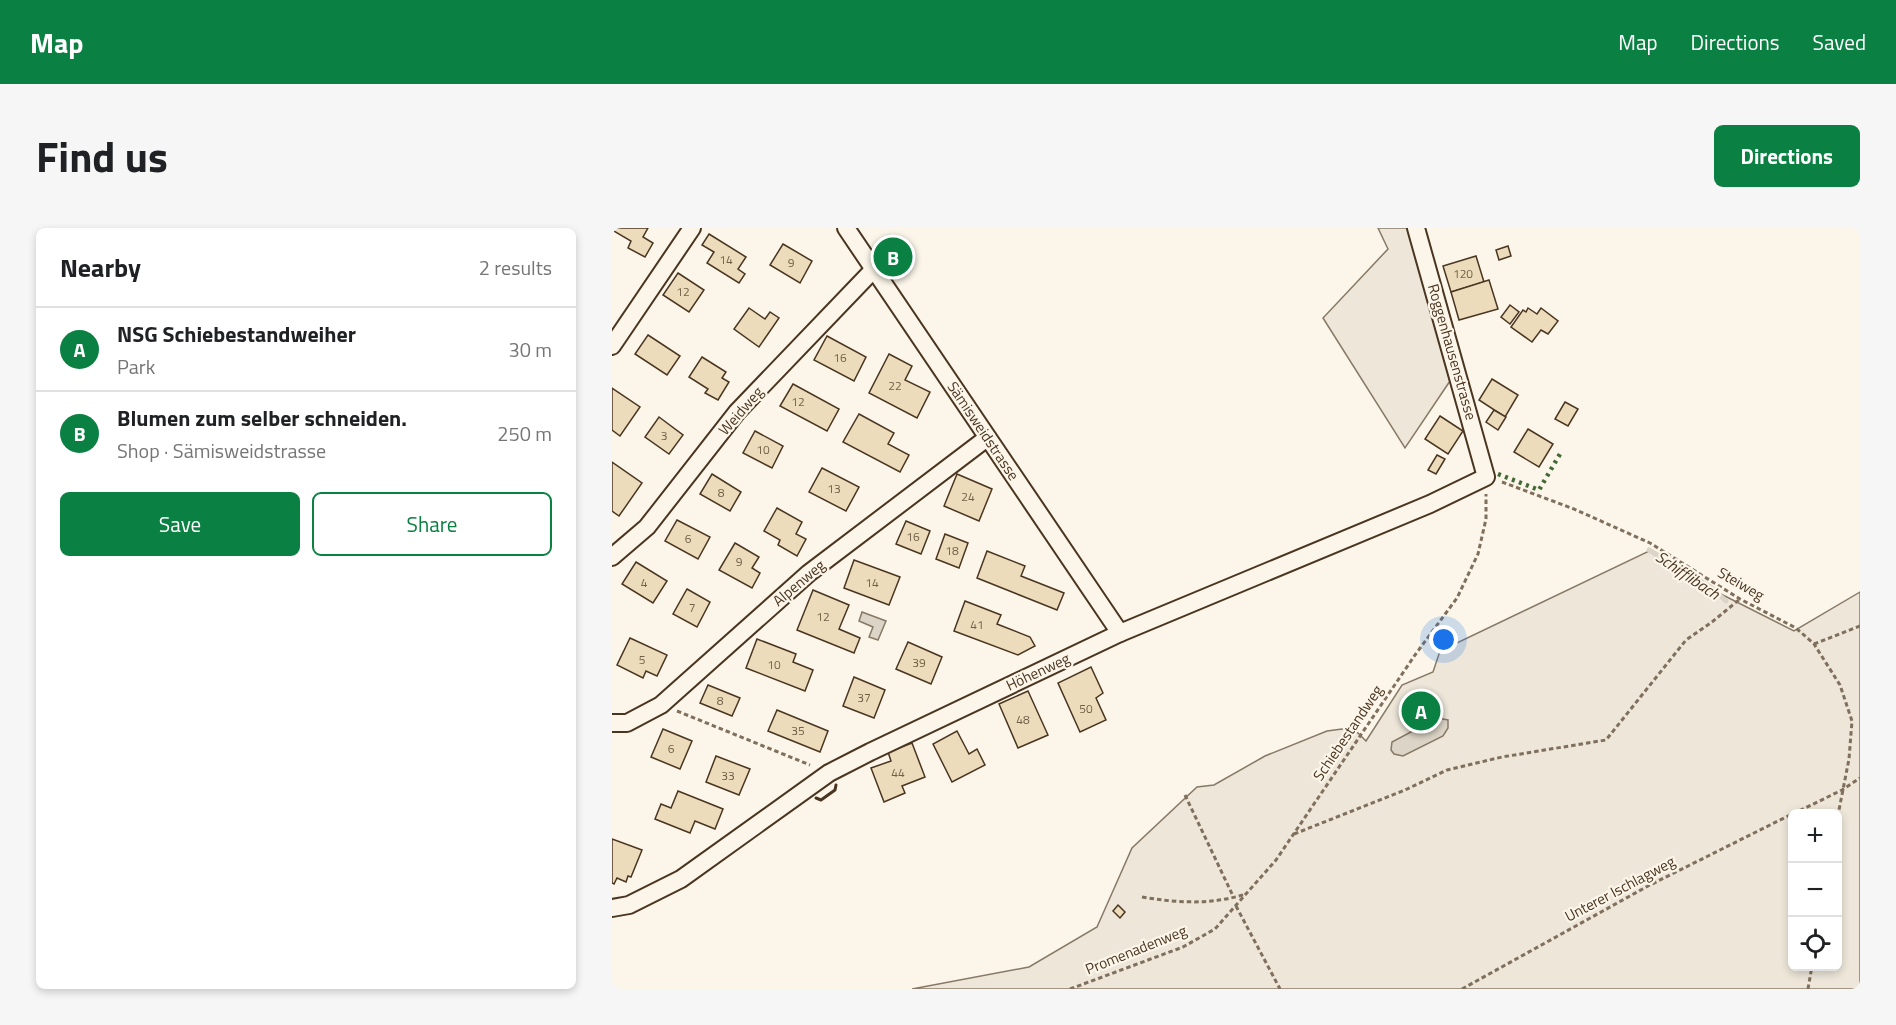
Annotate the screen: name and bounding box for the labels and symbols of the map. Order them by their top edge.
pin: B [874,234,912,279]
house number: 14 [719,250,733,269]
house number: 9 [788,253,795,272]
house number: 120 [1453,264,1473,283]
street label: Roggenhausenstrasse [1422,281,1483,423]
house number: 12 [676,282,690,301]
house number: 16 [833,348,847,367]
house number: 22 [888,376,902,395]
street label: Sämisweidstrasse [942,377,1025,485]
street label: Weidweg [713,381,769,440]
house number: 12 [791,392,805,411]
house number: 3 [661,426,667,445]
house number: 10 [756,440,770,459]
house number: 13 [827,479,841,498]
house number: 8 [718,483,725,502]
house number: 24 [961,487,975,506]
house number: 16 [906,527,920,546]
house number: 6 [685,529,692,548]
house number: 18 [945,541,959,560]
water label: Schifflibach [1651,545,1726,606]
house number: 9 [736,552,743,571]
street label: Alpenweg [767,554,830,612]
street label: Steiweg [1714,561,1769,606]
house number: 4 [641,573,648,592]
house number: 14 [865,573,879,592]
house number: 7 [689,598,695,617]
house number: 12 [816,607,830,626]
house number: 41 [970,615,984,634]
your location [1429,625,1458,654]
street label: Höhenweg [1002,647,1074,696]
house number: 5 [639,650,646,669]
house number: 39 [912,653,926,672]
house number: 10 [767,655,781,674]
street label: Schiebestandweg [1307,680,1388,785]
house number: 37 [857,688,871,707]
pin: A [1402,688,1440,734]
house number: 8 [717,691,724,710]
house number: 50 [1079,699,1093,718]
house number: 48 [1016,710,1030,729]
house number: 35 [791,721,805,740]
house number: 6 [668,739,675,758]
house number: 44 [891,763,905,782]
house number: 33 [721,766,735,785]
street label: Unterer Ischlagweg [1560,850,1679,927]
street label: Promenadenweg [1082,919,1190,980]

